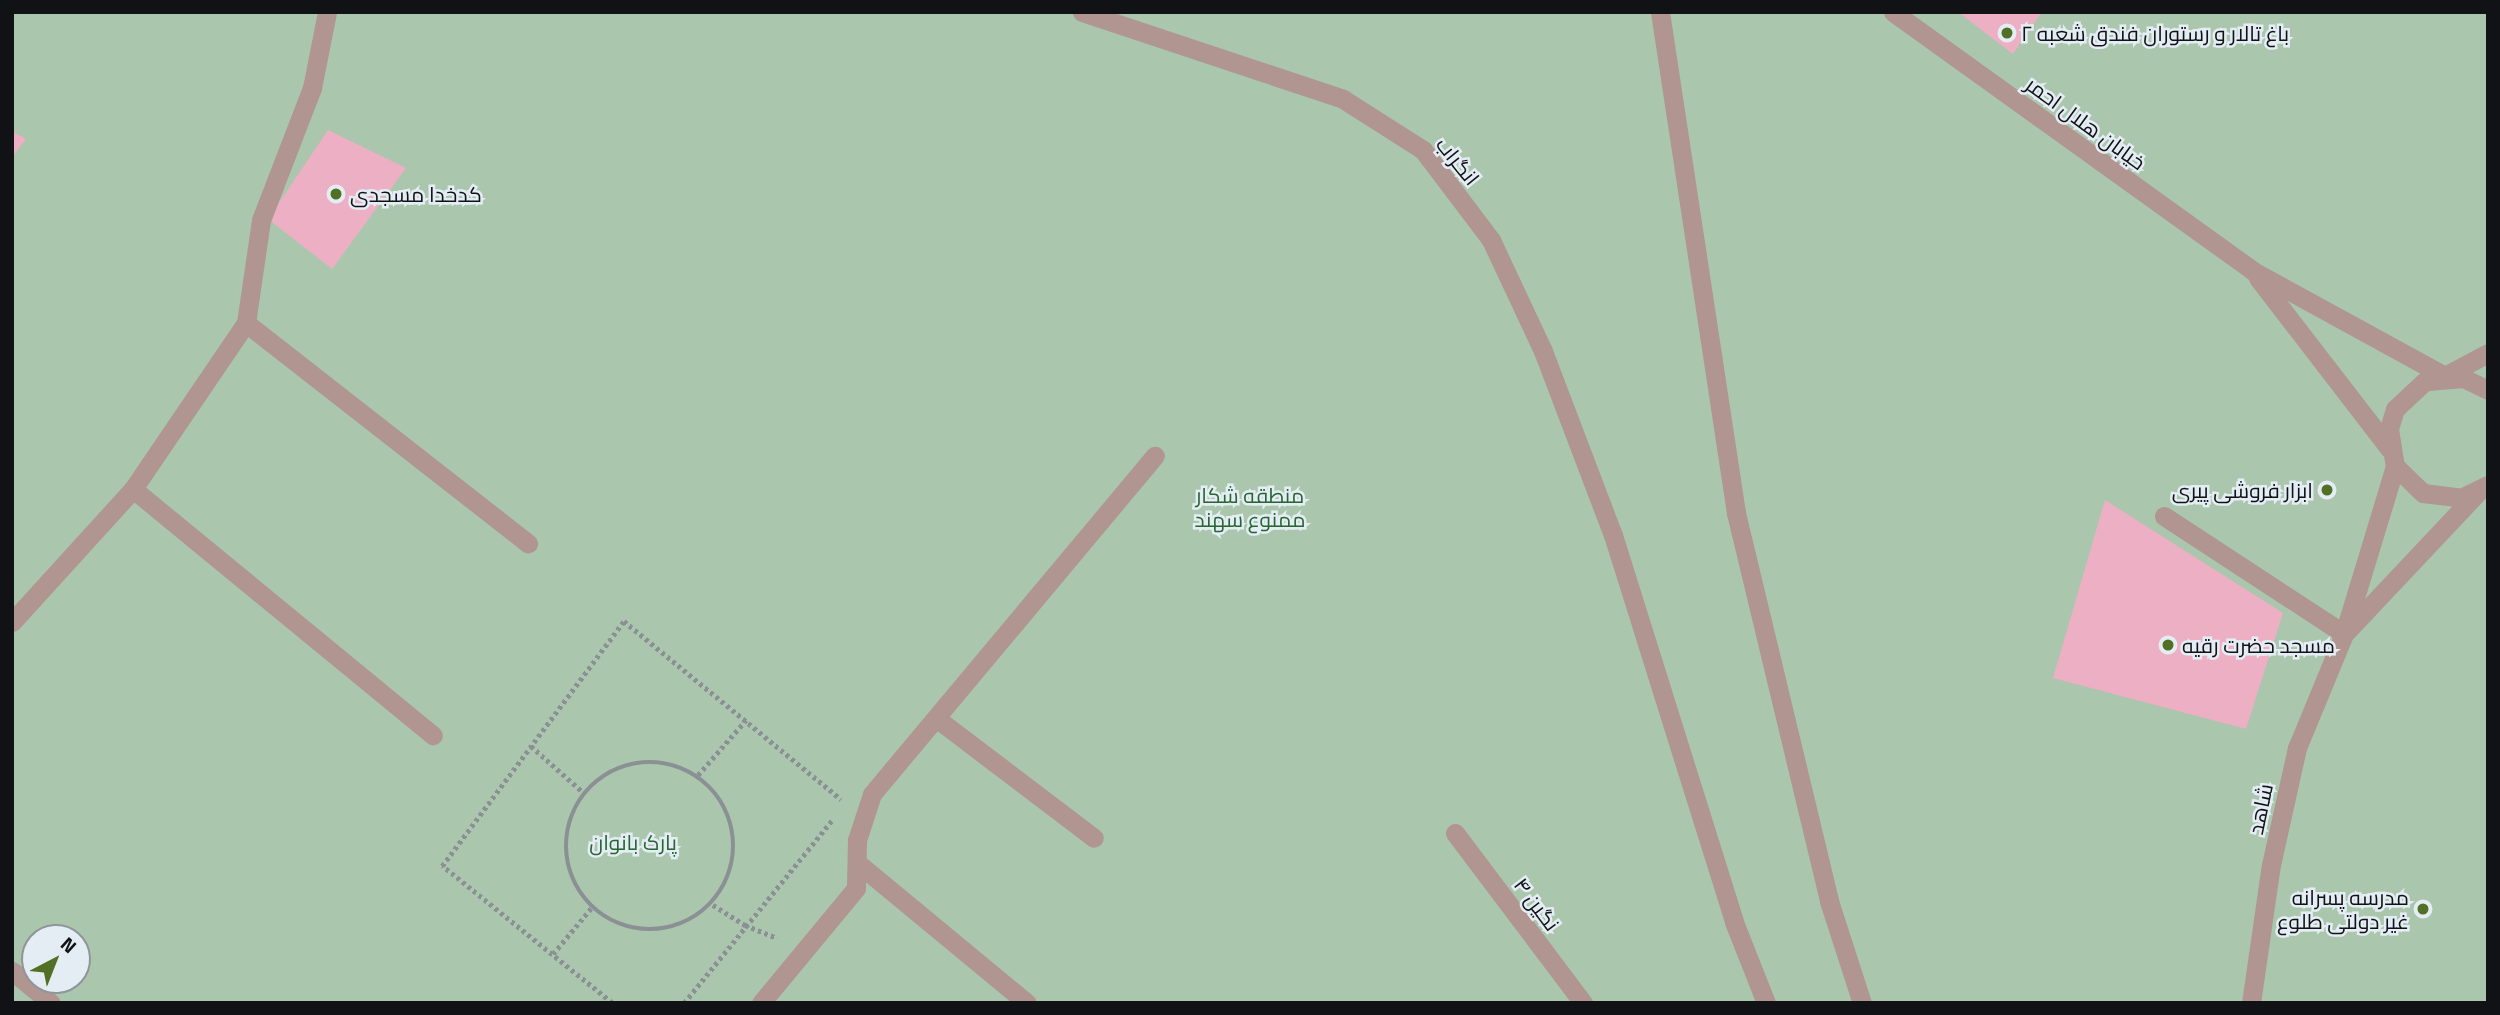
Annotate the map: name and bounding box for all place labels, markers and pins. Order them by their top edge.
place label: باغ تالار و رستوران فندق شعبه ۲ [2021,20,2289,46]
marker: باغ تالار و رستوران فندق شعبه ۲ [1999,25,2015,41]
place label: کدخدا مسجدی [350,181,482,207]
marker: کدخدا مسجدی [328,186,344,202]
place label: ابزار فروشی پیری [2172,477,2313,503]
marker: ابزار فروشی پیری [2319,482,2335,498]
place label: مسجد حضرت رقیه [2182,632,2335,658]
marker: مسجد حضرت رقیه [2160,637,2176,653]
place label: مدرسه پسرانه غیر دولتی طلوع [2277,884,2409,934]
marker: مدرسه پسرانه غیر دولتی طلوع [2415,901,2431,917]

